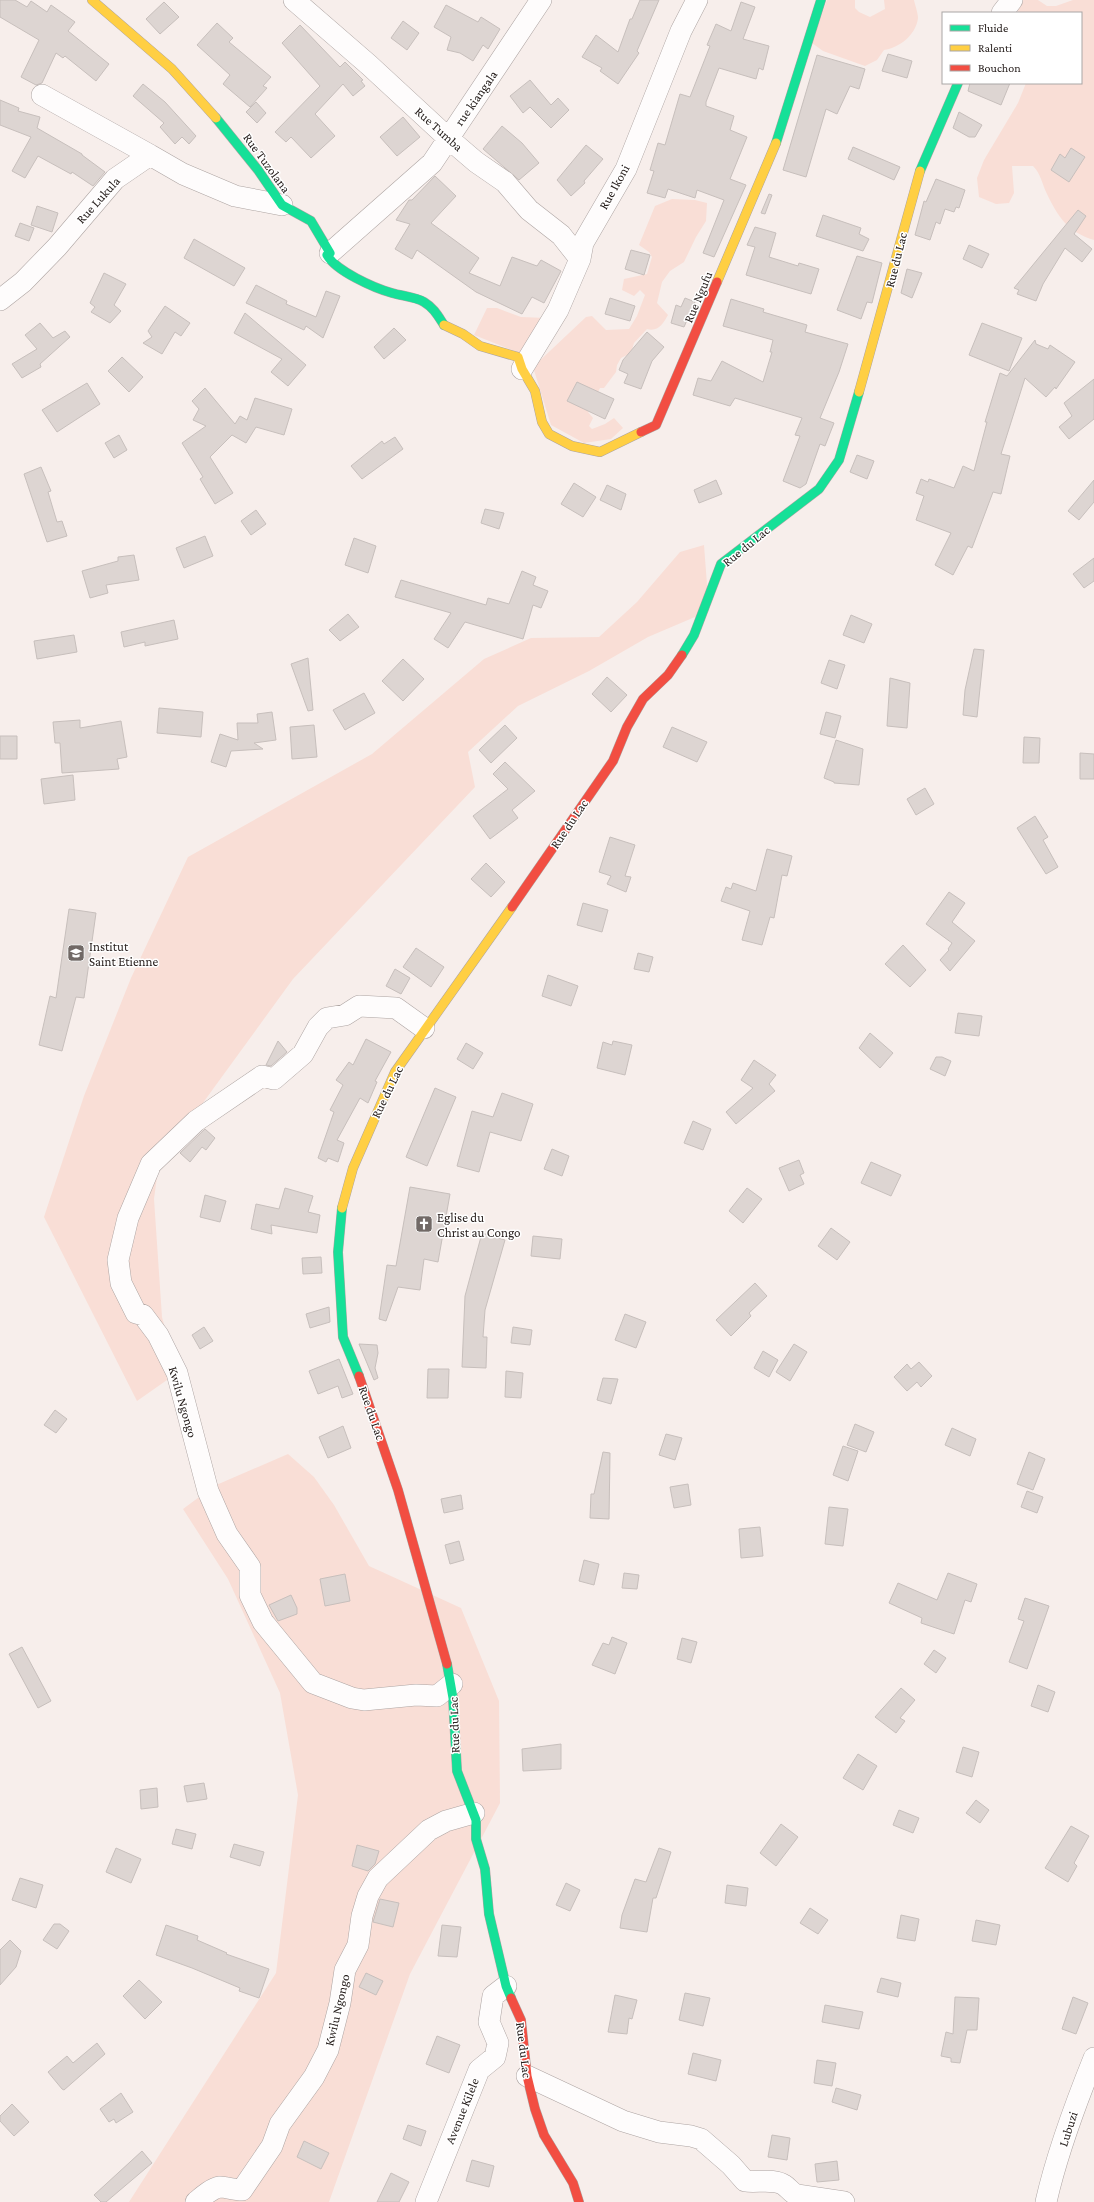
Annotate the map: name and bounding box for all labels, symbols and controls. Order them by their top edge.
legend [942,12,1082,84]
text: Fluide [978,21,1008,35]
text: Ralenti [978,41,1012,55]
text: Bouchon [978,61,1021,75]
street label: rue kiangala [452,68,500,128]
street label: Rue Tumba [412,104,466,154]
street label: Rue Tuzolana [240,130,294,196]
street label: Rue Ikoni [596,161,633,212]
street label: Rue Lukula [73,173,123,227]
street label: Rue du Lac [882,230,910,289]
street label: Rue Ngufu [680,269,716,325]
street label: Rue du Lac [719,522,773,570]
street label: Rue du Lac [547,796,591,851]
place label: Institut Saint Etienne [89,939,159,969]
school or university icon: Institut Saint Etienne [66,943,86,963]
street label: Rue du Lac [368,1063,406,1121]
place label: Eglise du Christ au Congo [437,1210,521,1240]
church icon: Eglise du Christ au Congo [414,1214,434,1234]
street label: Kwilu Ngongo [166,1365,200,1439]
street label: Rue du Lac [356,1384,388,1443]
street label: Rue du Lac [446,1696,462,1753]
street label: Kwilu Ngongo [321,1973,353,2047]
street label: Rue du Lac [513,2021,535,2079]
street label: Avenue Kilele [442,2076,482,2146]
street label: Lubuzi [1055,2109,1081,2148]

